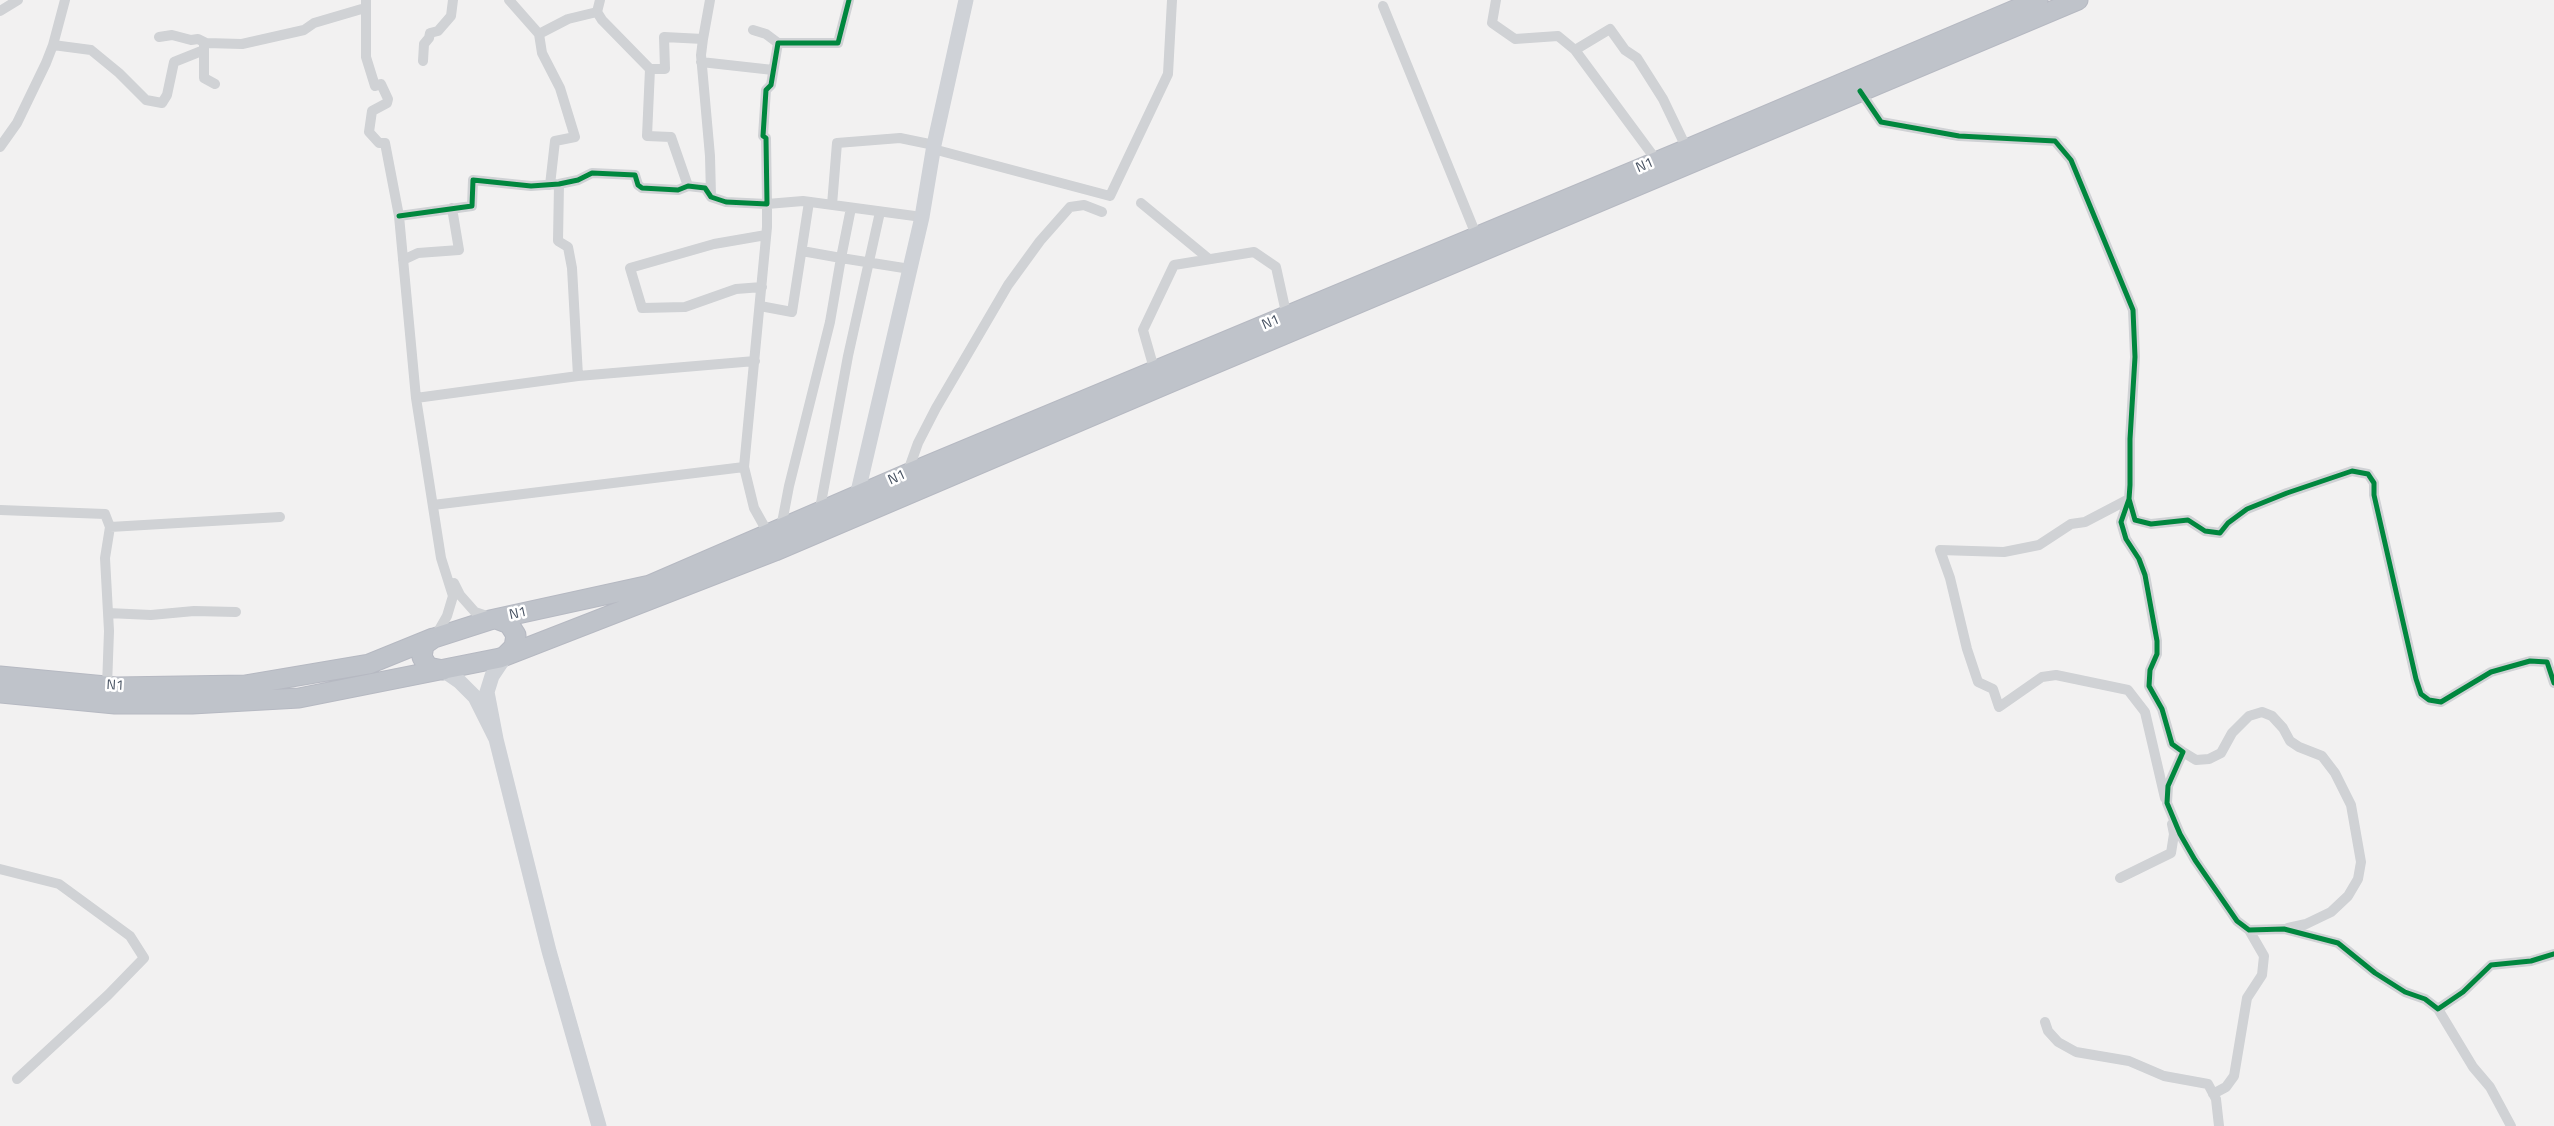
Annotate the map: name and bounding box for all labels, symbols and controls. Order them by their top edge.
street label: N1 [1634,155,1656,177]
street label: N1 [1260,312,1282,334]
street label: N1 [886,467,908,489]
street label: N1 [508,604,528,624]
street label: N1 [106,677,124,695]

